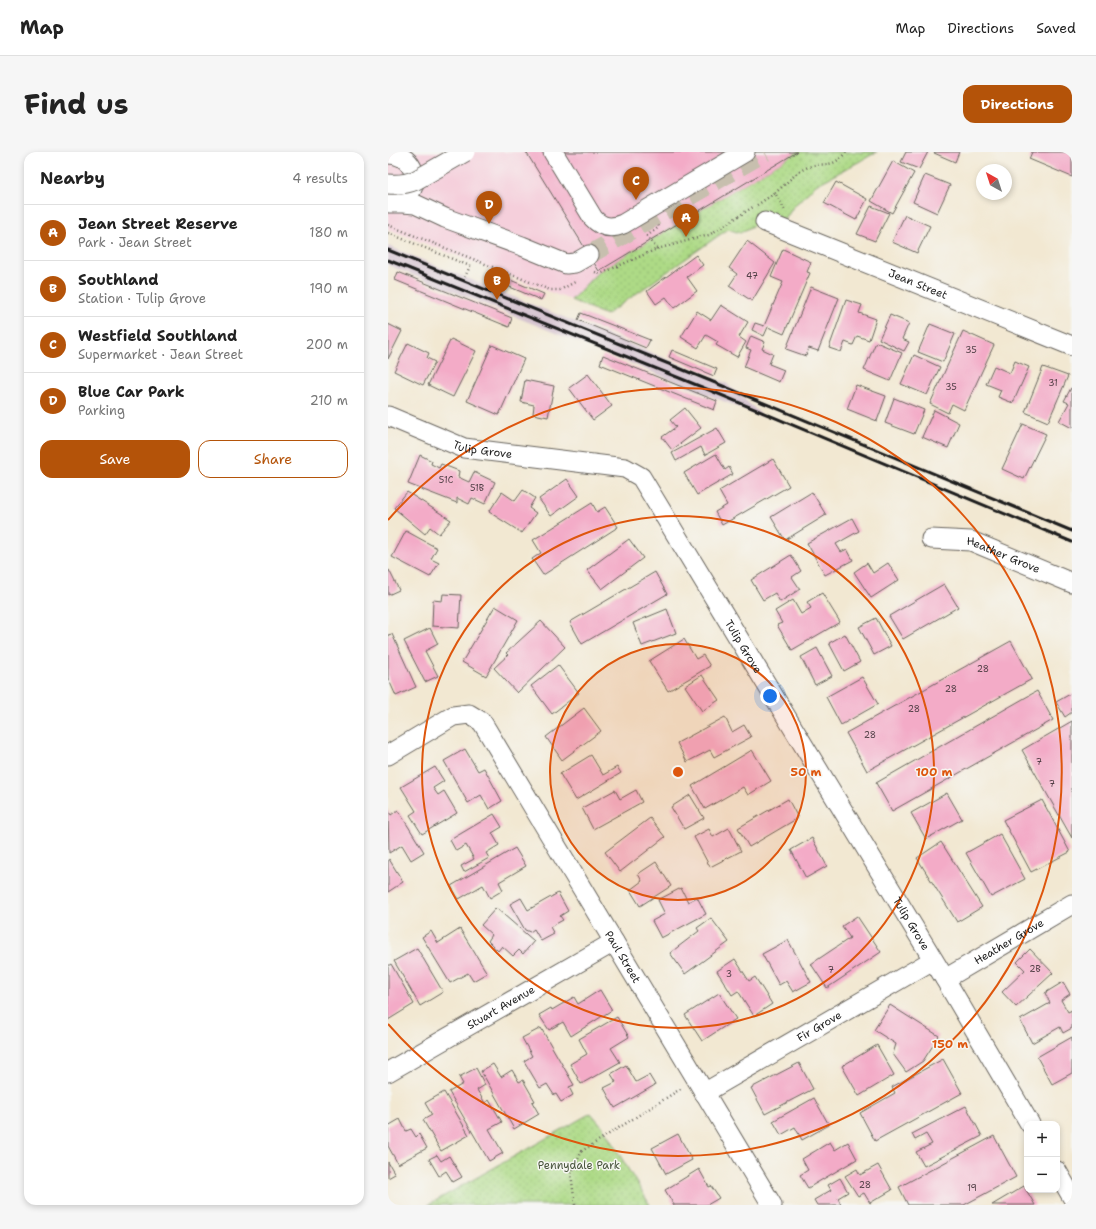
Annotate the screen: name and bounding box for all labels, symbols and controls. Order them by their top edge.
text: Map [20,15,64,40]
text: Map [896,19,926,37]
text: Directions [948,19,1014,37]
text: Saved [1036,19,1076,37]
text: Find us [24,85,129,123]
button: Directions [963,85,1072,123]
north arrow [976,164,1012,200]
text: Nearby [40,167,105,189]
pin: C [623,167,649,200]
text: 4 results [292,170,348,187]
pin: D [476,191,502,224]
pin: A [673,204,699,237]
text: Jean Street Reserve [78,214,238,234]
text: A [48,224,58,241]
text: 180 m [309,224,348,241]
text: Park · Jean Street [78,234,192,251]
street label: Jean Street [886,265,950,302]
pin: B [484,267,510,300]
text: Southland [78,270,159,290]
house number: 47 [746,270,758,282]
text: B [49,280,57,297]
text: 190 m [309,280,348,297]
text: Station · Tulip Grove [78,290,206,307]
text: Westfield Southland [78,326,237,346]
text: C [49,336,57,353]
text: 200 m [306,336,348,353]
house number: 35 [965,344,977,356]
text: Supermarket · Jean Street [78,346,243,363]
house number: 31 [1048,377,1058,389]
house number: 35 [945,381,957,393]
text: Blue Car Park [78,382,184,402]
text: D [48,392,58,409]
text: 210 m [310,392,348,409]
text: Parking [78,402,125,419]
street label: Tulip Grove [451,437,513,461]
button: Save [40,440,190,478]
button: Share [198,440,348,478]
house number: 51C [439,474,454,486]
house number: 51B [470,482,484,494]
street label: Heather Grove [966,533,1042,576]
street label: Tulip Grove [722,617,765,676]
house number: 28 [977,663,989,675]
house number: 28 [945,683,957,695]
your location [760,686,780,706]
house number: 28 [908,703,920,715]
house number: 28 [864,729,876,741]
house number: 7 [1036,756,1042,768]
text: 50 m [791,764,822,780]
text: 100 m [916,764,953,780]
centre of rings [671,765,685,779]
house number: 7 [1049,778,1055,790]
street label: Tulip Grove [889,894,933,953]
street label: Heather Grove [971,915,1046,968]
street label: Paul Street [601,928,645,986]
house number: 2B [1029,963,1041,975]
house number: 7 [828,964,834,976]
house number: 3 [726,968,732,980]
street label: Stuart Avenue [464,982,537,1033]
street label: Fir Grove [794,1007,844,1045]
text: 150 m [932,1036,968,1052]
map controls [1024,1121,1060,1193]
button: + [1024,1121,1060,1157]
button: − [1024,1157,1060,1193]
park label: Pennydale Park [538,1158,620,1173]
house number: 28 [859,1179,871,1191]
house number: 19 [967,1182,977,1194]

